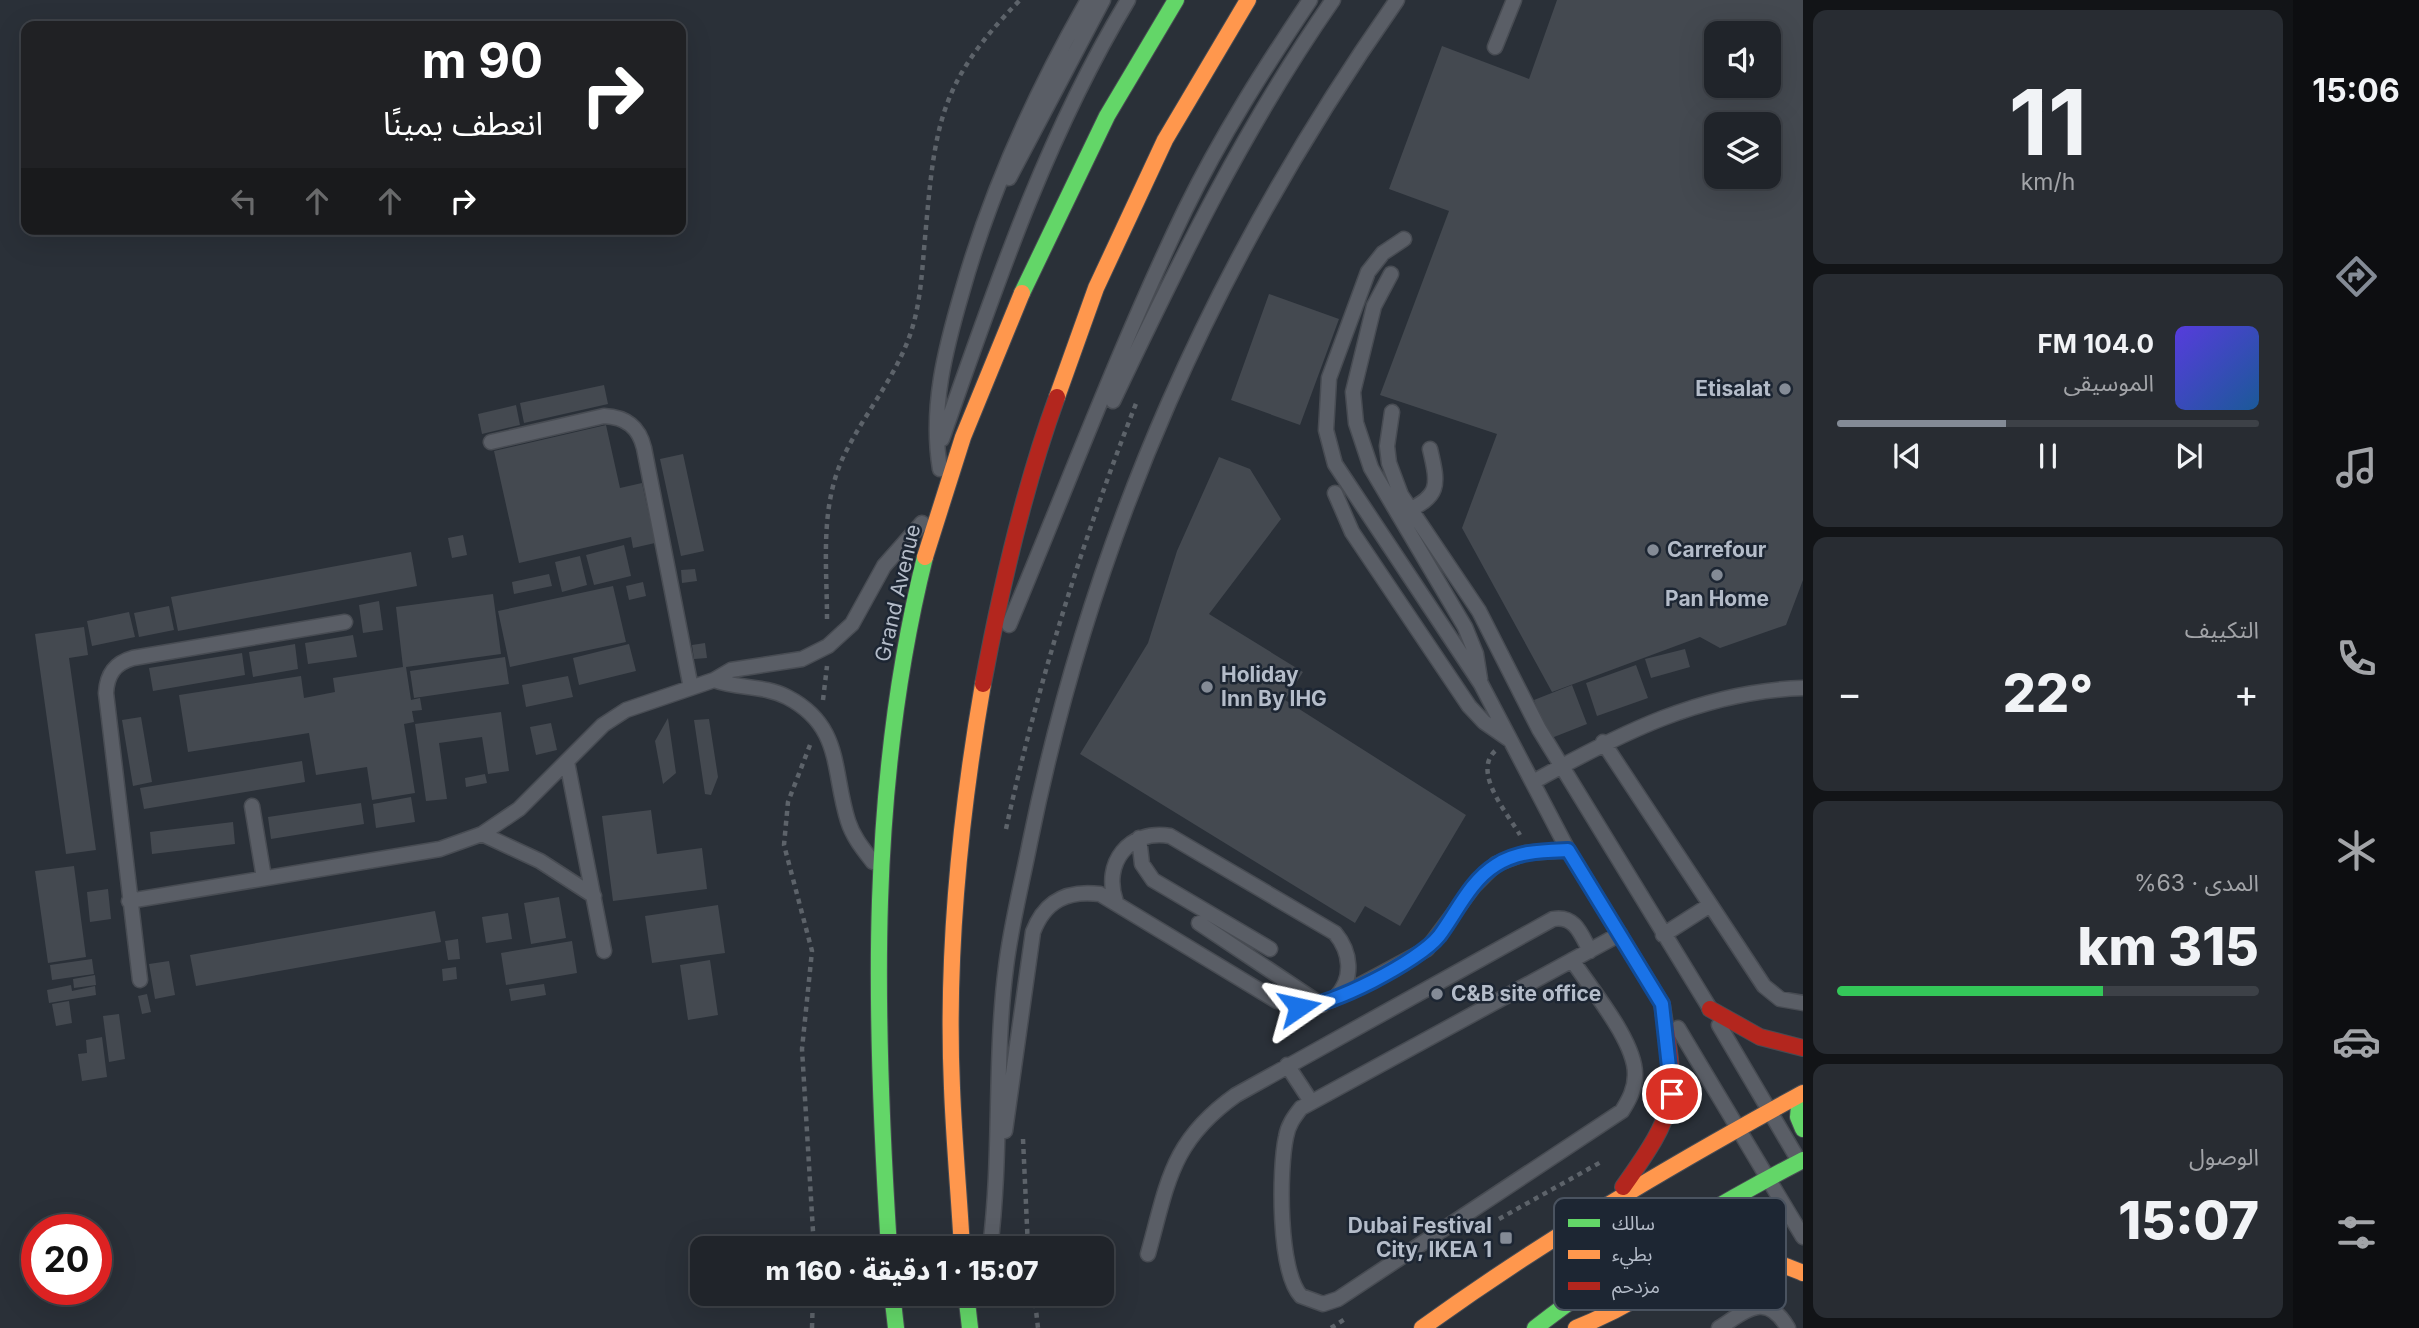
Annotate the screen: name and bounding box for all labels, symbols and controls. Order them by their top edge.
map controls [1704,21,1781,189]
button: sound [1704,21,1781,98]
text: 90 m [422,31,543,90]
icon: right [567,49,658,140]
text: 11 [2009,67,2087,177]
text: 15:06 [2312,71,2400,110]
text: انعطف يمينًا [383,104,543,143]
button: layers [1704,112,1781,189]
text: km/h [2021,168,2075,196]
icon: left [225,182,263,220]
icon: ahead [298,182,336,220]
icon: ahead [371,182,409,220]
icon: right [444,182,482,220]
icon: directions [2332,252,2381,301]
text: 104.0 FM [2037,328,2154,359]
text: الموسيقى [2063,369,2154,397]
place label: Etisalat [1695,376,1771,401]
marker: Etisalat [1777,381,1793,397]
icon: previous [1888,437,1926,475]
icon: pause [2029,437,2067,475]
icon: next [2170,437,2208,475]
icon: music [2332,443,2381,492]
street label: Grand Avenue [870,522,925,664]
place label: Carrefour [1667,537,1767,562]
marker: Carrefour [1645,542,1661,558]
marker: Pan Home [1709,567,1725,583]
place label: Pan Home [1665,586,1769,611]
text: التكييف [2185,616,2259,644]
icon: phone [2332,634,2381,683]
place label: Holiday Inn By IHG [1221,662,1327,711]
text: 22° [2003,662,2093,725]
text: − [1837,670,1862,716]
text: + [2234,670,2259,716]
marker: Holiday Inn By IHG [1199,679,1215,695]
icon: climate [2332,826,2381,875]
text: المدى · 63% [2134,869,2259,897]
text: 315 km [2078,915,2259,978]
position arrow [1262,970,1336,1044]
place label: C&B site office [1451,981,1601,1006]
marker: C&B site office [1429,986,1445,1002]
icon: car [2332,1017,2381,1066]
pin [1642,1064,1702,1124]
icon: arrive [1653,1075,1691,1113]
text: الوصول [2189,1143,2259,1171]
text: 15:07 [2118,1189,2259,1252]
legend [1554,1198,1786,1310]
icon: filters [2332,1208,2381,1257]
text: سالك [1612,1212,1655,1235]
place label: Dubai Festival City, IKEA 1 [1348,1213,1492,1262]
speed limit sign: 20 [21,1214,112,1305]
marker: Dubai Festival City, IKEA 1 [1498,1230,1514,1246]
text: بطيء [1612,1243,1652,1269]
text: 15:07 · 1 دقيقة · 160 m [766,1255,1038,1286]
text: مزدحم [1612,1275,1660,1301]

